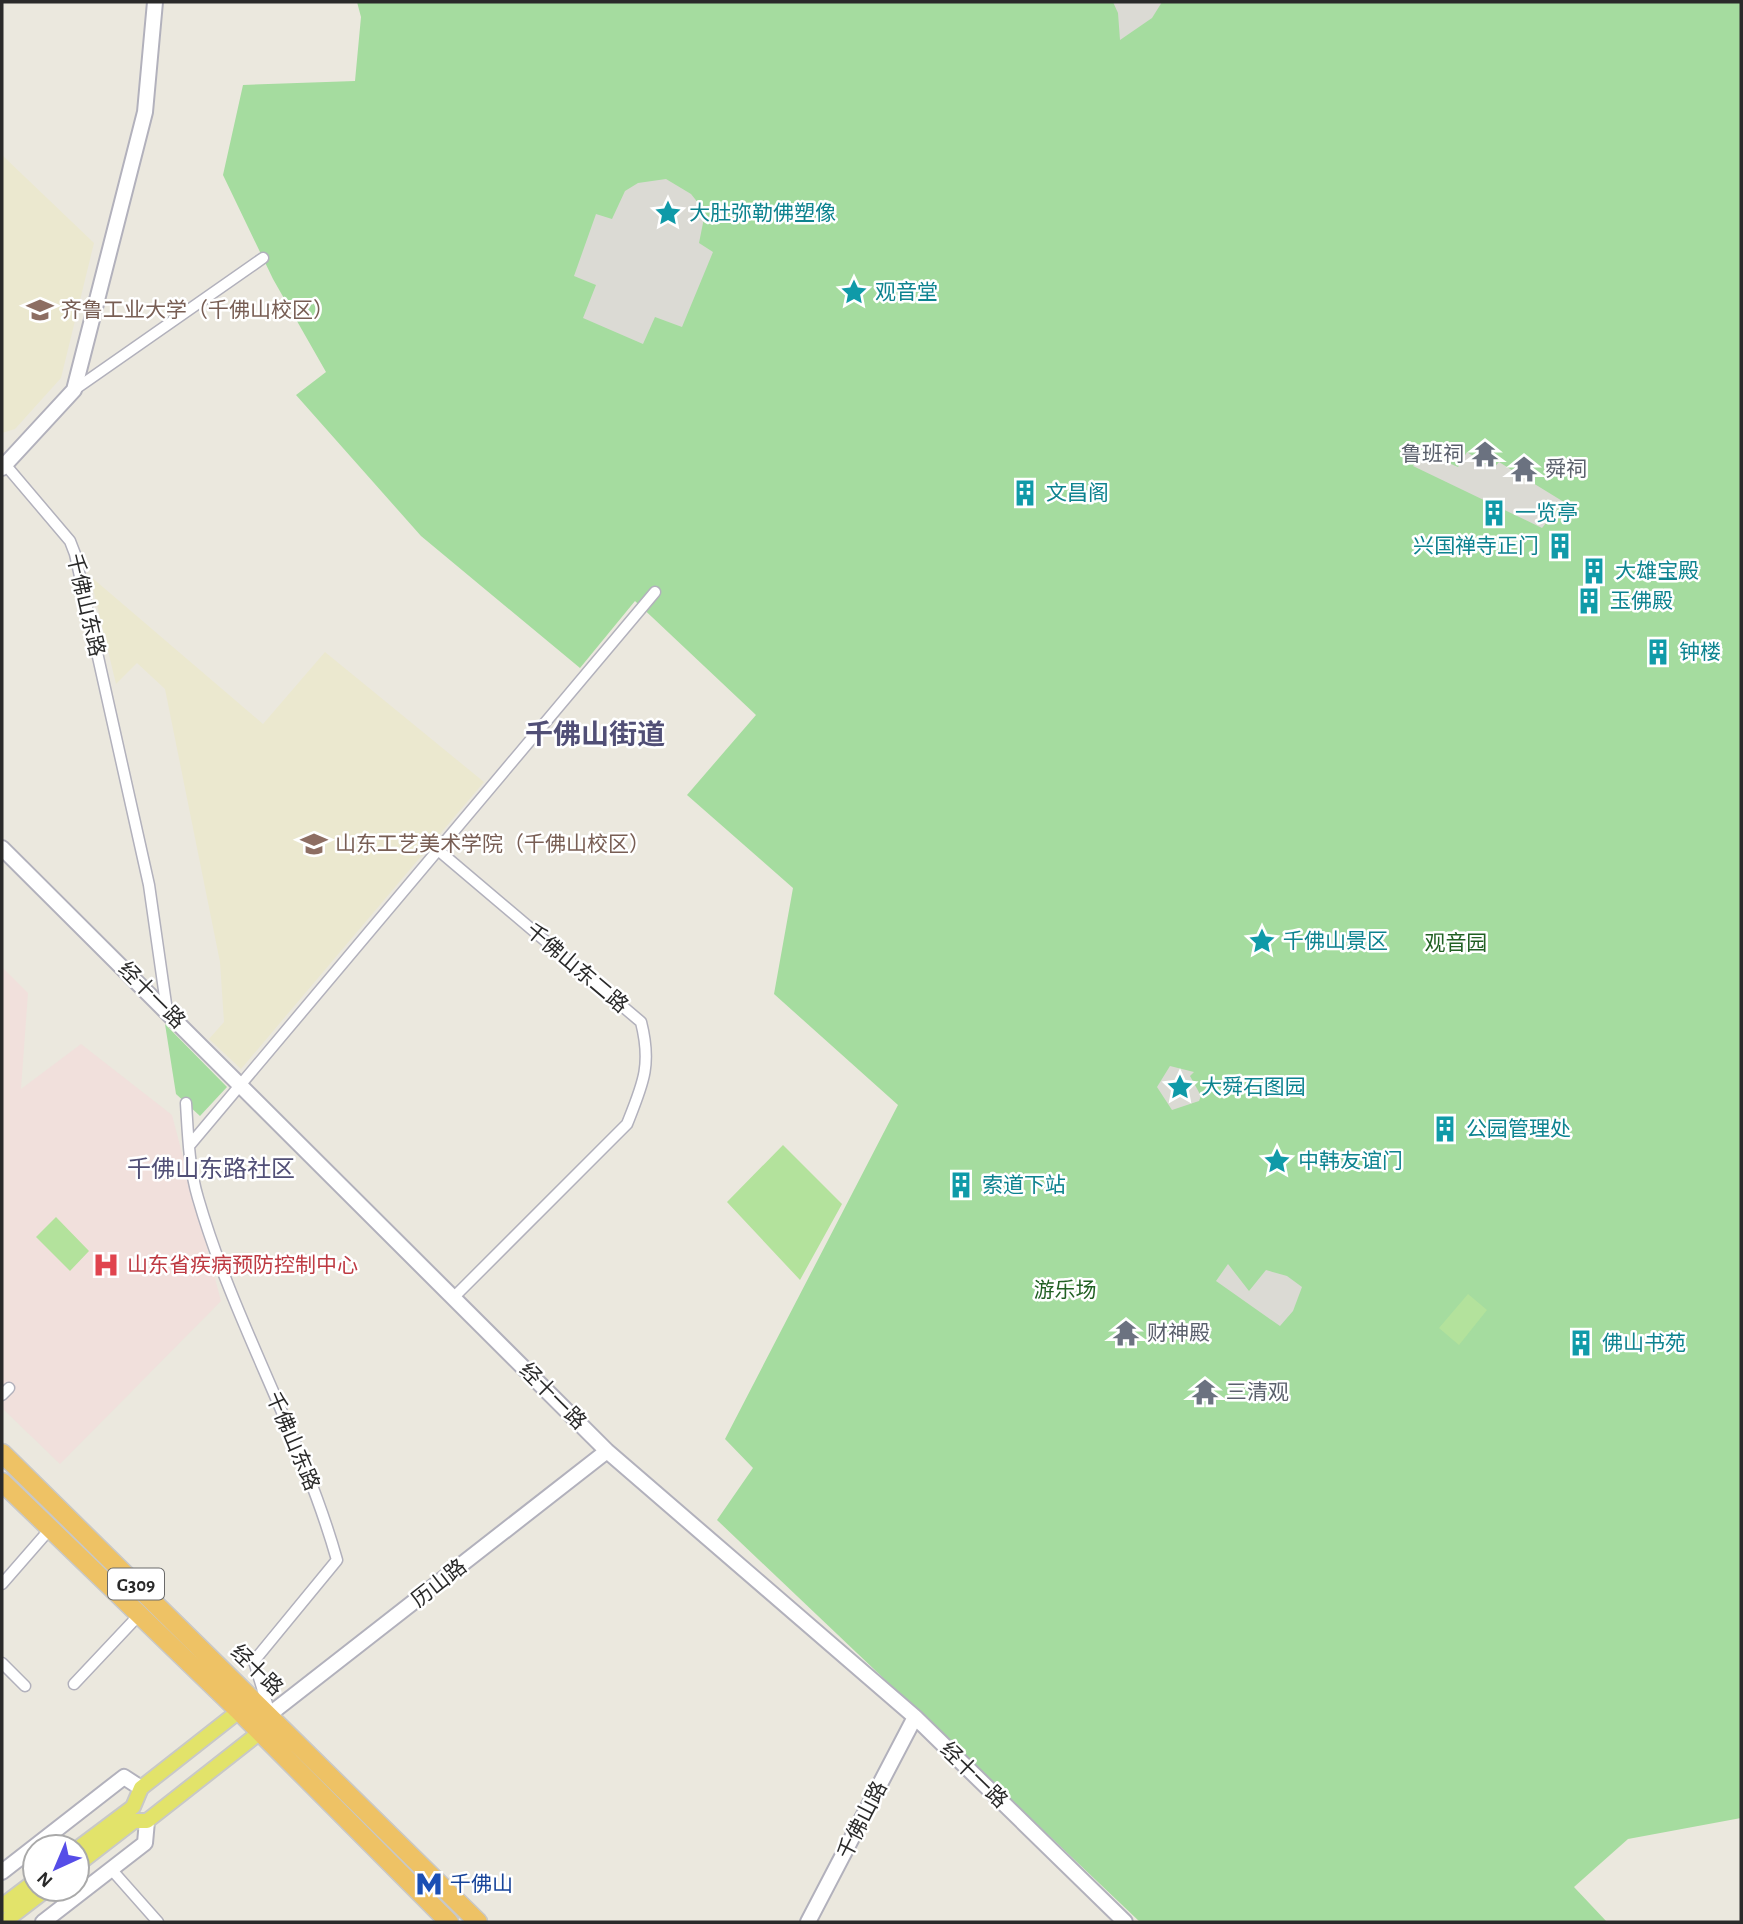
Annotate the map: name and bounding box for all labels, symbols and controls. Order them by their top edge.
place icon: 大肚弥勒佛塑像 [653,198,683,228]
place label: 大肚弥勒佛塑像 [689,202,836,224]
place icon: 观音堂 [839,277,869,307]
place label: 观音堂 [875,280,938,303]
school or university icon: 齐鲁工业大学（千佛山校区） [25,295,55,325]
place label: 齐鲁工业大学（千佛山校区） [61,299,334,321]
temple icon: 鲁班祠 [1470,439,1500,469]
place label: 鲁班祠 [1401,443,1464,465]
temple icon: 舜祠 [1509,454,1539,484]
place label: 舜祠 [1545,458,1587,480]
building icon: 文昌阁 [1010,478,1040,508]
place label: 文昌阁 [1046,482,1109,504]
building icon: 一览亭 [1479,498,1509,528]
place label: 一览亭 [1515,502,1578,524]
building icon: 兴国禅寺正门 [1545,531,1575,561]
place label: 兴国禅寺正门 [1413,535,1539,557]
street label: 千佛山东路 [63,551,109,659]
building icon: 大雄宝殿 [1579,556,1609,586]
place label: 大雄宝殿 [1615,560,1699,582]
building icon: 玉佛殿 [1574,586,1604,616]
place label: 玉佛殿 [1610,590,1673,612]
building icon: 钟楼 [1643,637,1673,667]
place label: 钟楼 [1679,641,1721,663]
district label: 千佛山街道 [525,719,665,750]
school or university icon: 山东工艺美术学院（千佛山校区） [299,829,329,859]
place label: 山东工艺美术学院（千佛山校区） [335,833,650,855]
street label: 千佛山东二路 [522,919,632,1017]
place icon: 千佛山景区 [1247,926,1277,956]
place label: 千佛山景区 [1283,930,1388,952]
park label: 观音园 [1425,931,1488,954]
street label: 经十一路 [115,958,189,1032]
place icon: 大舜石图园 [1165,1072,1195,1102]
place label: 大舜石图园 [1201,1076,1306,1098]
building icon: 公园管理处 [1430,1114,1460,1144]
place label: 公园管理处 [1466,1118,1571,1140]
place icon: 中韩友谊门 [1262,1146,1292,1176]
place label: 中韩友谊门 [1298,1150,1403,1172]
district label: 千佛山东路社区 [127,1156,295,1182]
building icon: 索道下站 [946,1170,976,1200]
place label: 索道下站 [982,1174,1066,1196]
hospital icon: 山东省疾病预防控制中心 [91,1250,121,1280]
place label: 山东省疾病预防控制中心 [127,1254,358,1276]
park label: 游乐场 [1034,1279,1097,1301]
temple icon: 财神殿 [1111,1318,1141,1348]
place label: 财神殿 [1147,1322,1210,1344]
building icon: 佛山书苑 [1566,1328,1596,1358]
place label: 佛山书苑 [1602,1332,1686,1354]
street label: 经十一路 [516,1359,590,1433]
temple icon: 三清观 [1190,1377,1220,1407]
place label: 三清观 [1226,1381,1289,1403]
street label: 千佛山东路 [262,1388,324,1494]
street label: 历山路 [407,1555,471,1611]
road number: G309 [108,1568,164,1600]
street label: 经十路 [227,1640,287,1700]
street label: 经十一路 [936,1738,1012,1812]
street label: 千佛山路 [833,1778,891,1862]
north arrow [21,1833,91,1903]
text: N [34,1868,57,1891]
metro station icon: 千佛山 [414,1869,444,1899]
place label: 千佛山 [450,1873,513,1895]

